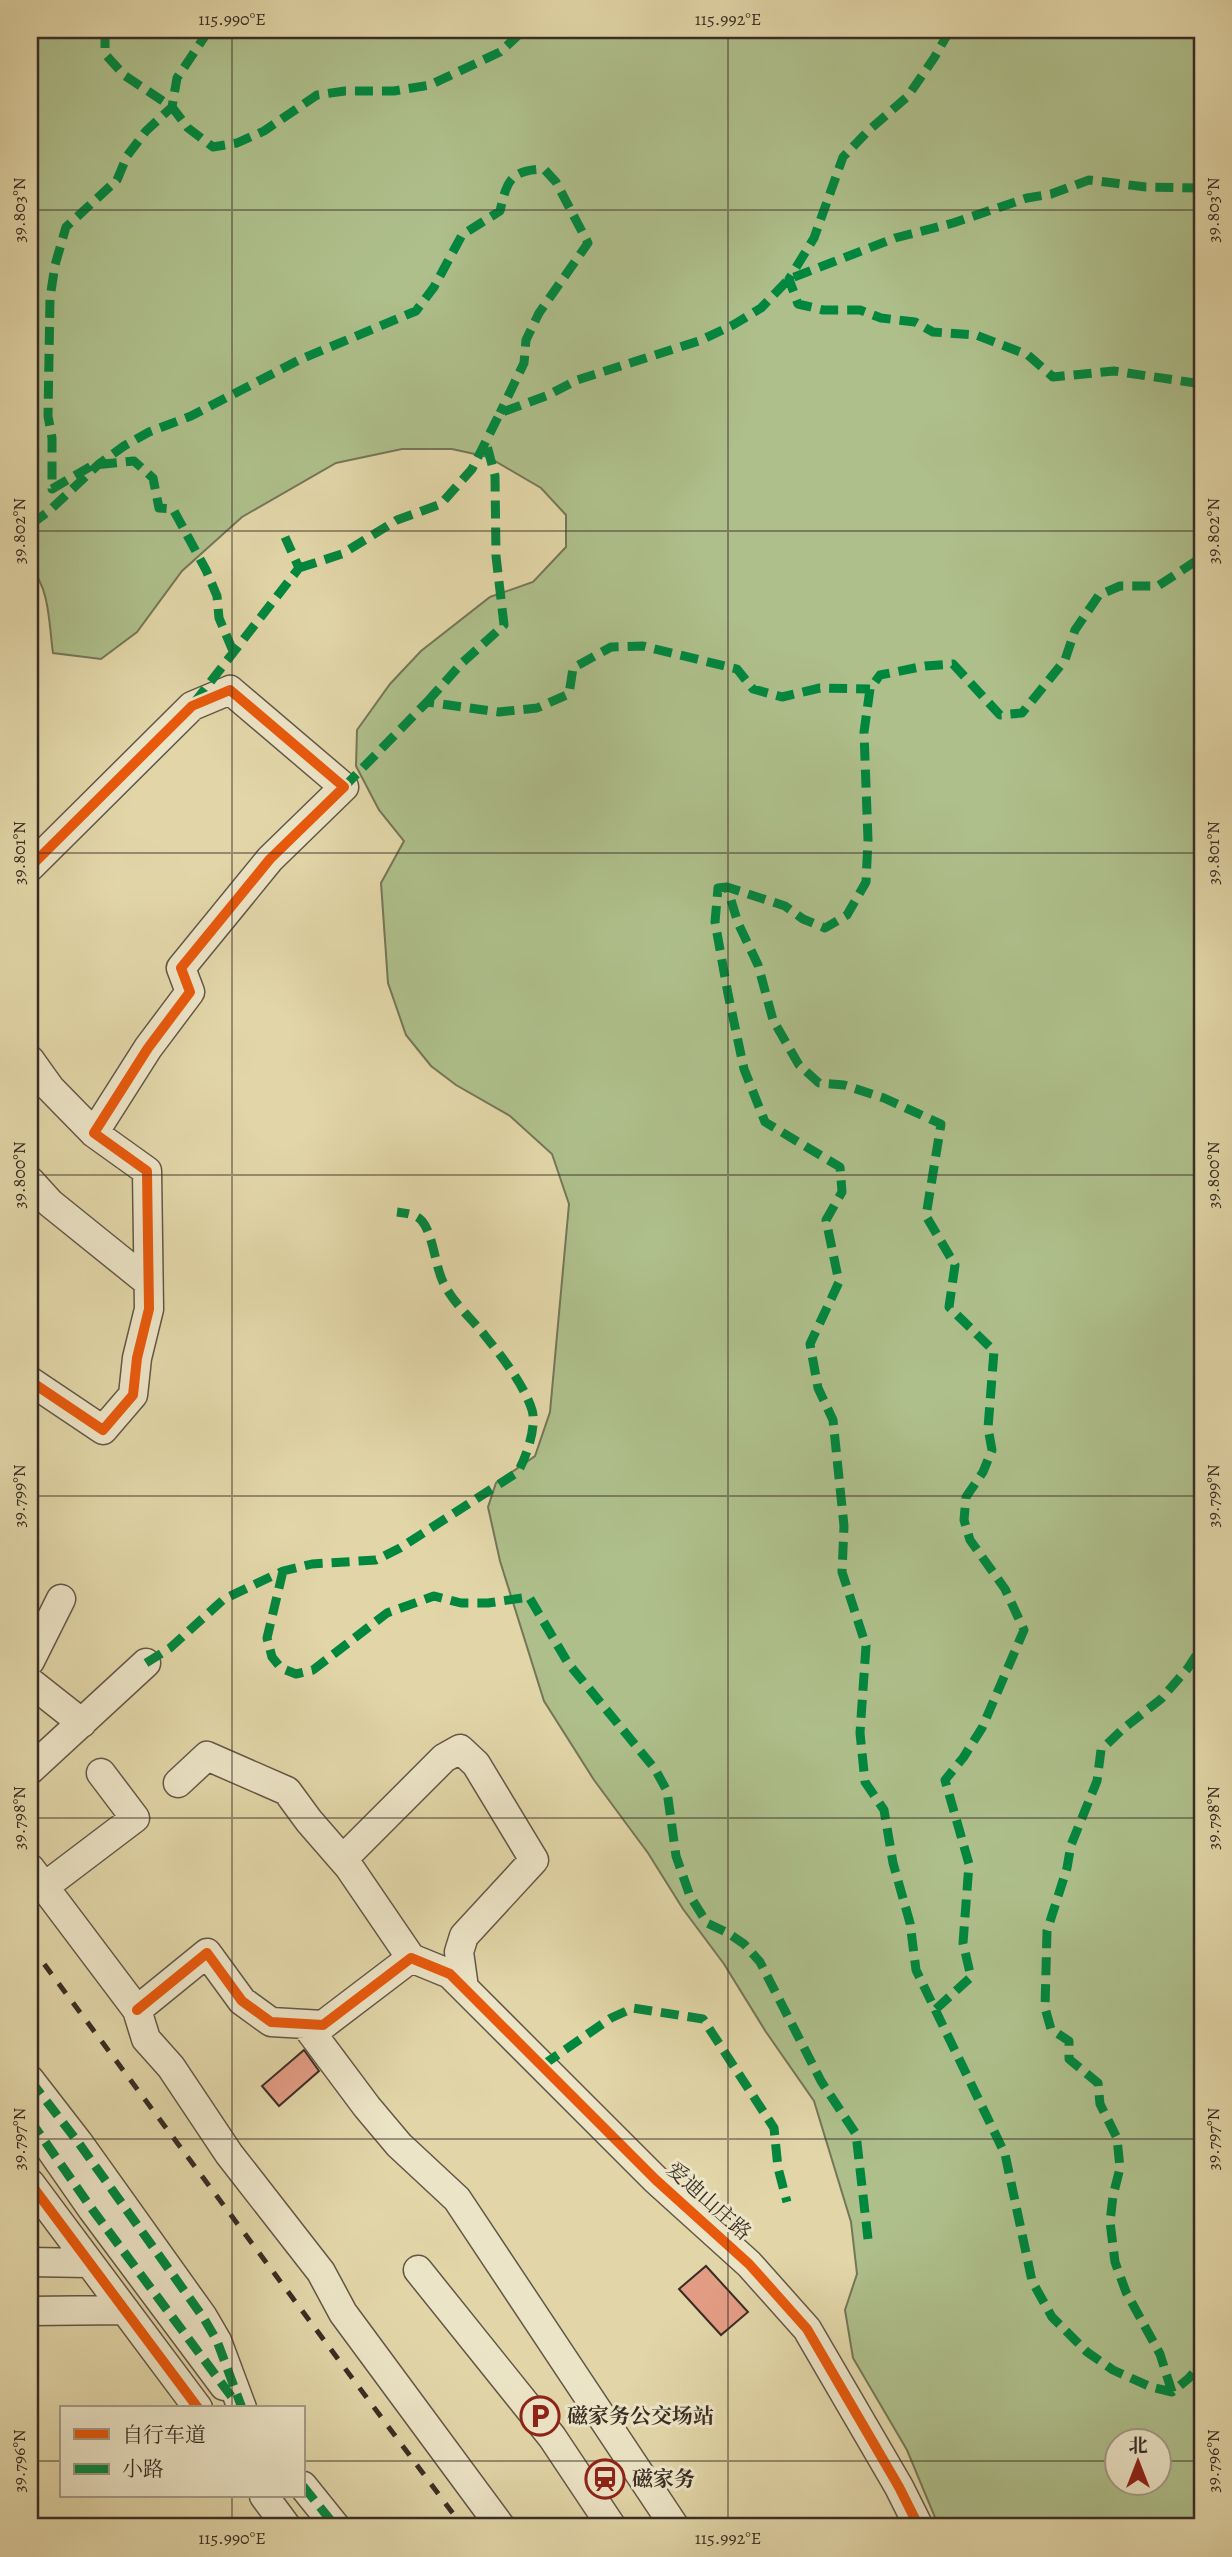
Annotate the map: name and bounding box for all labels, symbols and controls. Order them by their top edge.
text: 115.990°E [198,7,266,31]
text: 115.992°E [695,7,761,31]
text: 39.803°N [7,177,31,243]
text: 39.803°N [1201,177,1225,243]
text: 39.802°N [7,498,31,564]
text: 39.802°N [1201,498,1225,564]
text: 39.801°N [7,821,31,885]
text: 39.801°N [1201,821,1225,885]
text: 39.800°N [7,1141,31,1209]
text: 39.800°N [1201,1141,1225,1209]
text: 39.799°N [7,1464,31,1528]
text: 39.799°N [1201,1464,1225,1528]
text: 39.798°N [7,1786,31,1850]
text: 39.798°N [1201,1786,1225,1850]
text: 39.797°N [7,2108,31,2170]
text: 39.797°N [1201,2108,1225,2170]
street label: 爱迪山庄路 [661,2155,757,2247]
parking icon: 磁家务公交场站 [519,2395,561,2437]
place label: 磁家务公交场站 [567,2402,714,2430]
legend [60,2406,304,2498]
text: 自行车道 [122,2421,206,2449]
north arrow [1102,2428,1172,2498]
text: 39.796°N [7,2429,31,2493]
text: 39.796°N [1201,2429,1225,2493]
text: 北 [1128,2433,1148,2459]
text: 小路 [122,2455,164,2483]
station icon: 磁家务 [584,2458,626,2500]
place label: 磁家务 [632,2465,695,2493]
text: 115.990°E [198,2526,266,2550]
text: 115.992°E [695,2526,761,2550]

